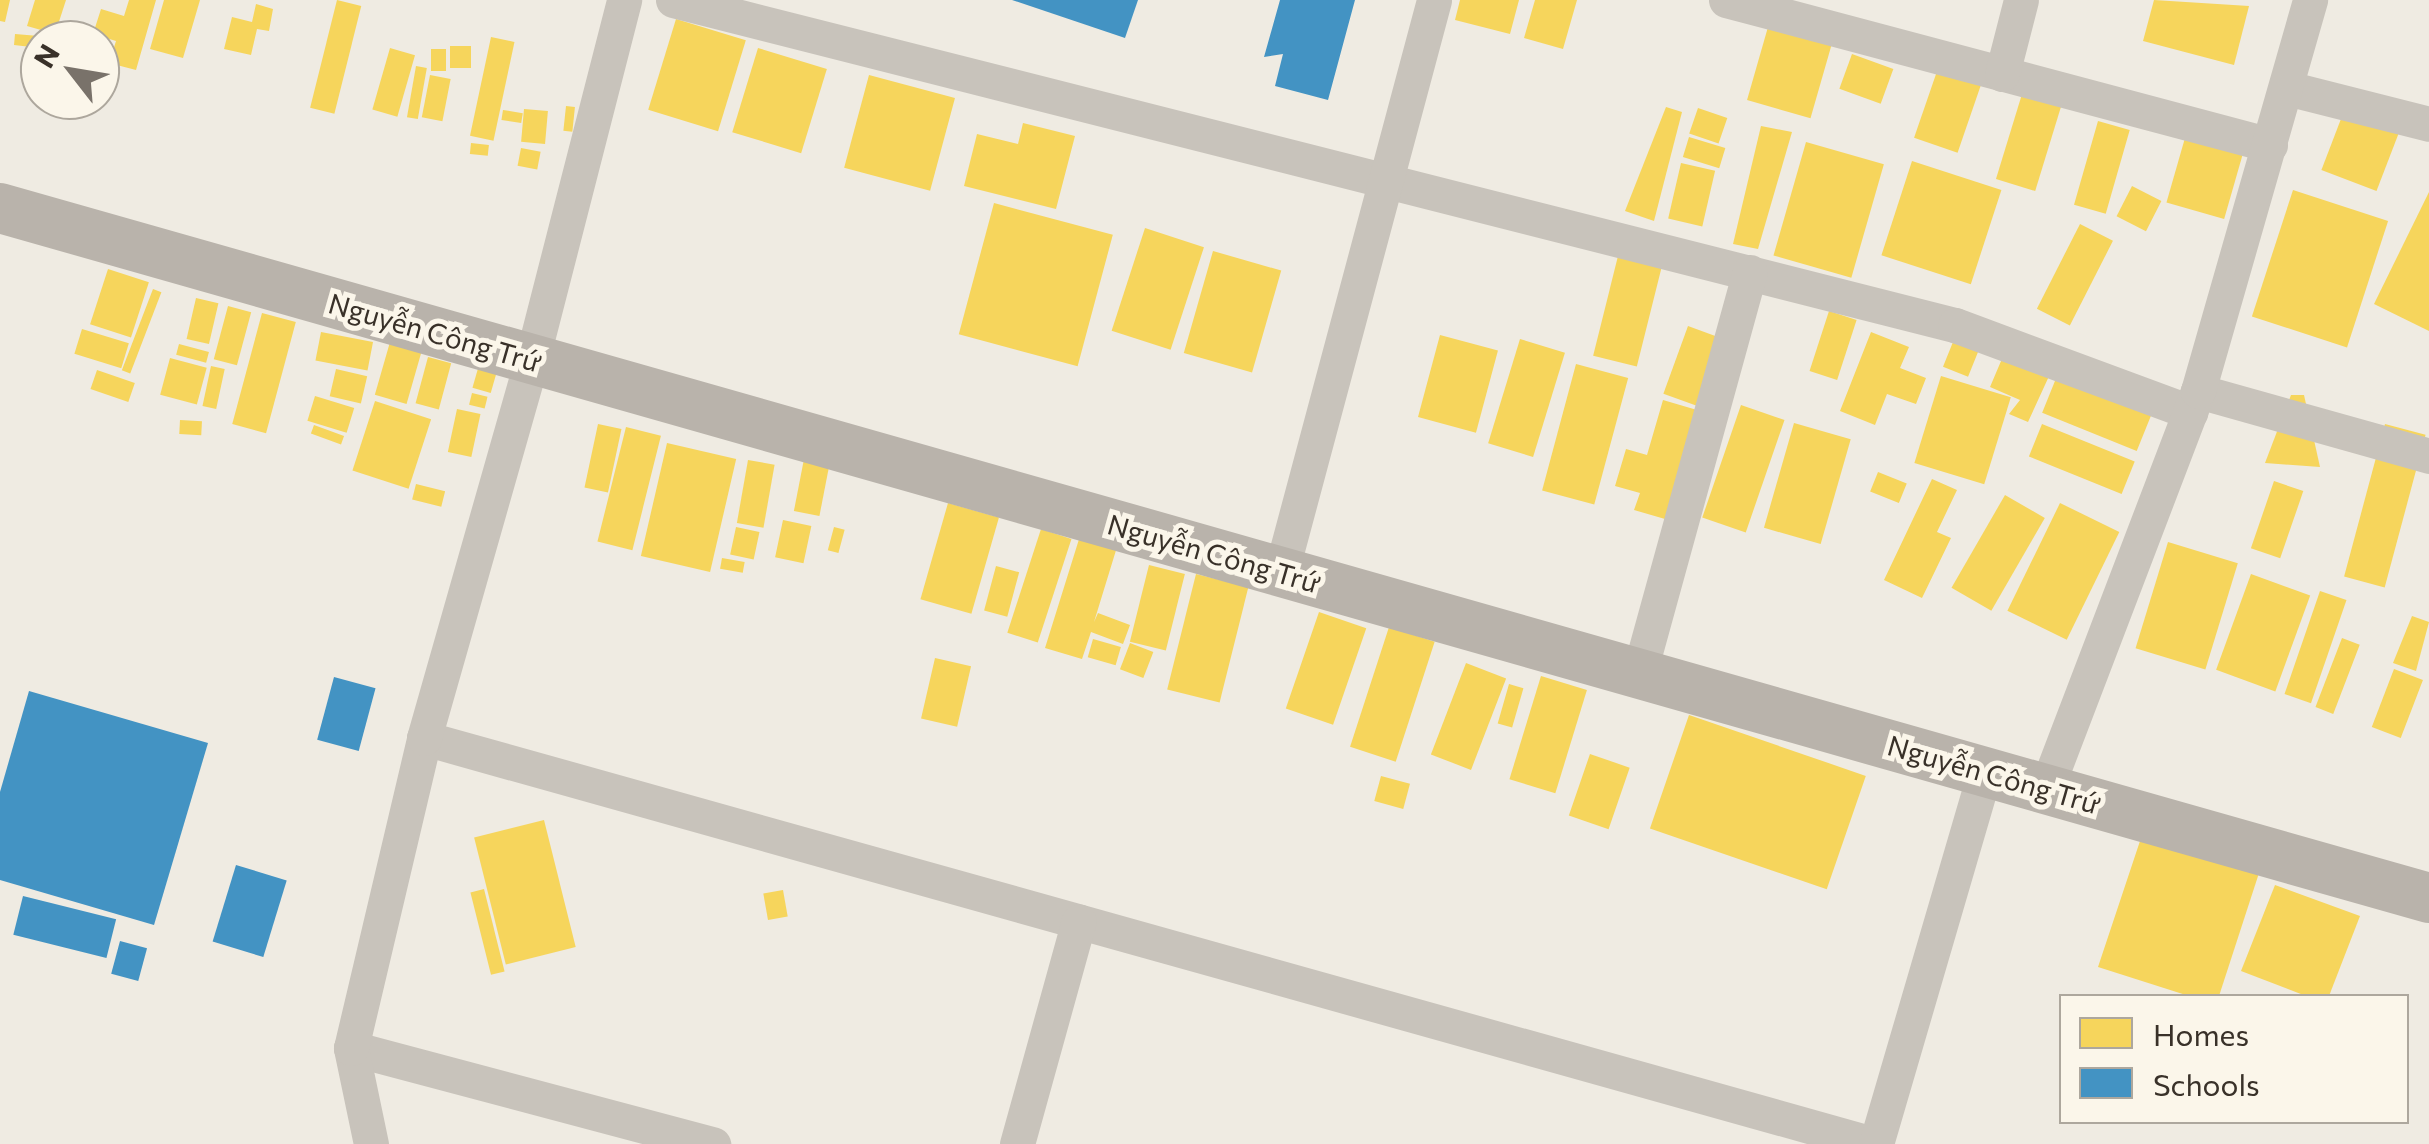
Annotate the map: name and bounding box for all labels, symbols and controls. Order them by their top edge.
north arrow [20,20,120,120]
text: N [26,38,66,73]
street label: Nguyễn Công Trứ [325,286,545,378]
street label: Nguyễn Công Trứ [1104,507,1324,599]
street label: Nguyễn Công Trứ [1884,728,2104,820]
legend [2059,994,2409,1124]
text: Homes [2153,1015,2249,1052]
text: Schools [2153,1065,2260,1102]

